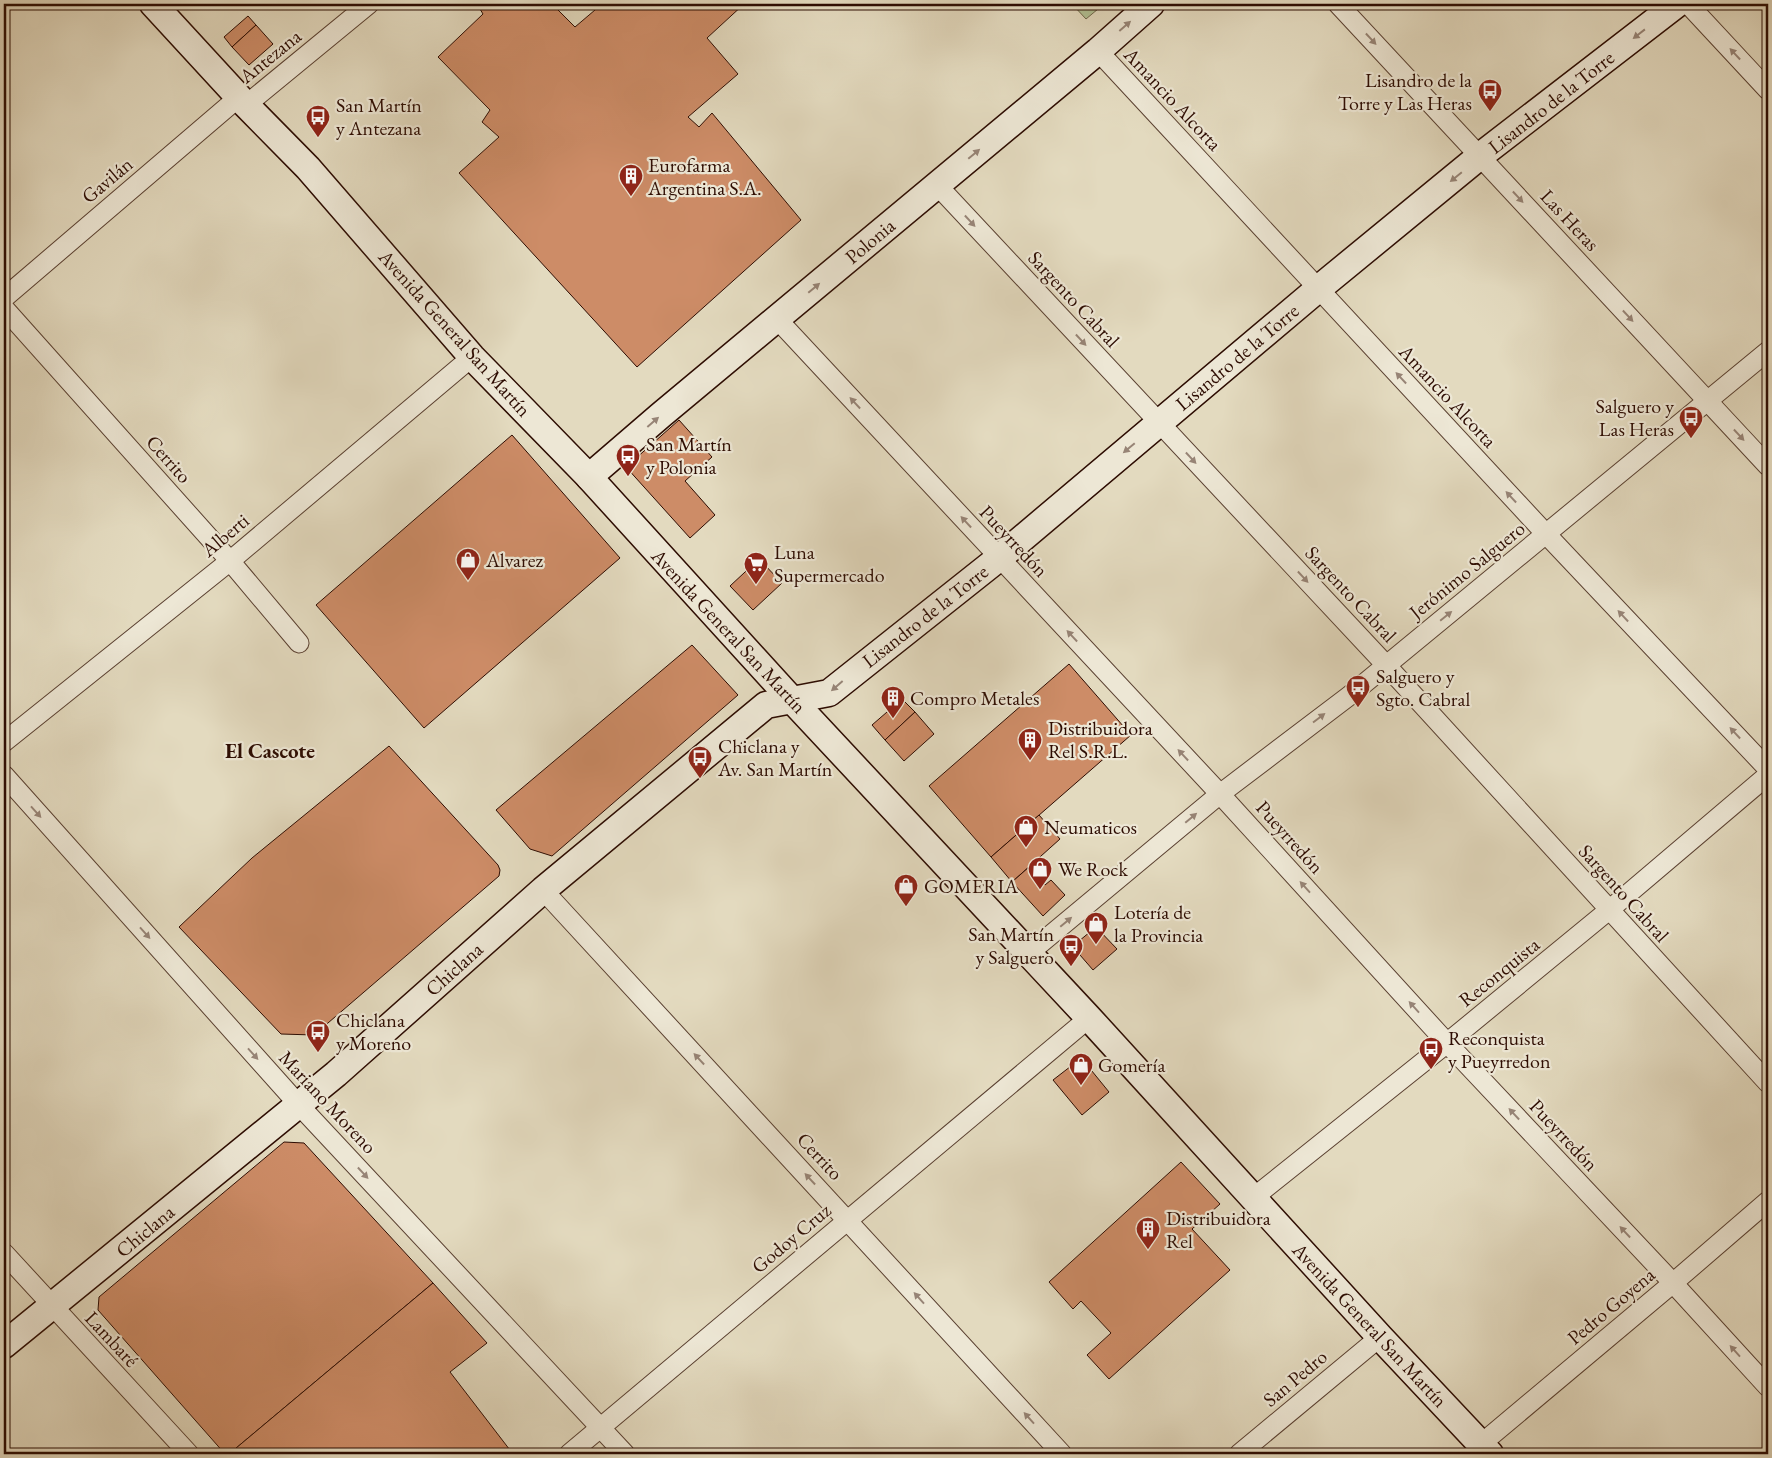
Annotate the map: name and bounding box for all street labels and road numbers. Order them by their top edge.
street label: Antezana [233,23,306,90]
street label: Amancio Alcorta [1118,41,1228,156]
street label: Lisandro de la Torre [1483,44,1620,159]
street label: Gavilán [76,151,138,209]
street label: Las Heras [1535,184,1605,256]
street label: Polonia [840,212,901,270]
street label: Avenida General San Martín [372,243,537,422]
street label: Sargento Cabral [1023,245,1126,353]
street label: Lisandro de la Torre [1170,298,1304,416]
street label: Amancio Alcorta [1393,338,1503,453]
street label: Cerrito [140,429,198,489]
street label: Pueyrredón [974,499,1054,583]
street label: Alberti [195,507,254,563]
street label: Jerónimo Salguero [1402,515,1530,626]
street label: Sargento Cabral [1300,540,1403,648]
street label: Avenida General San Martín [645,542,813,719]
street label: Lisandro de la Torre [857,558,994,673]
street label: Pueyrredón [1250,795,1330,879]
street label: Sargento Cabral [1573,839,1675,948]
street label: Reconquista [1453,931,1545,1013]
street label: Chiclana [420,936,488,1002]
street label: Mariano Moreno [273,1045,383,1159]
street label: Pueyrredón [1524,1093,1604,1177]
street label: Cerrito [791,1126,849,1186]
street label: Godoy Cruz [746,1197,836,1279]
street label: Chiclana [110,1199,180,1263]
street label: Avenida General San Martín [1286,1236,1454,1413]
street label: Pedro Goyena [1562,1262,1660,1350]
street label: Lambaré [79,1305,145,1373]
street label: San Pedro [1257,1343,1333,1412]

